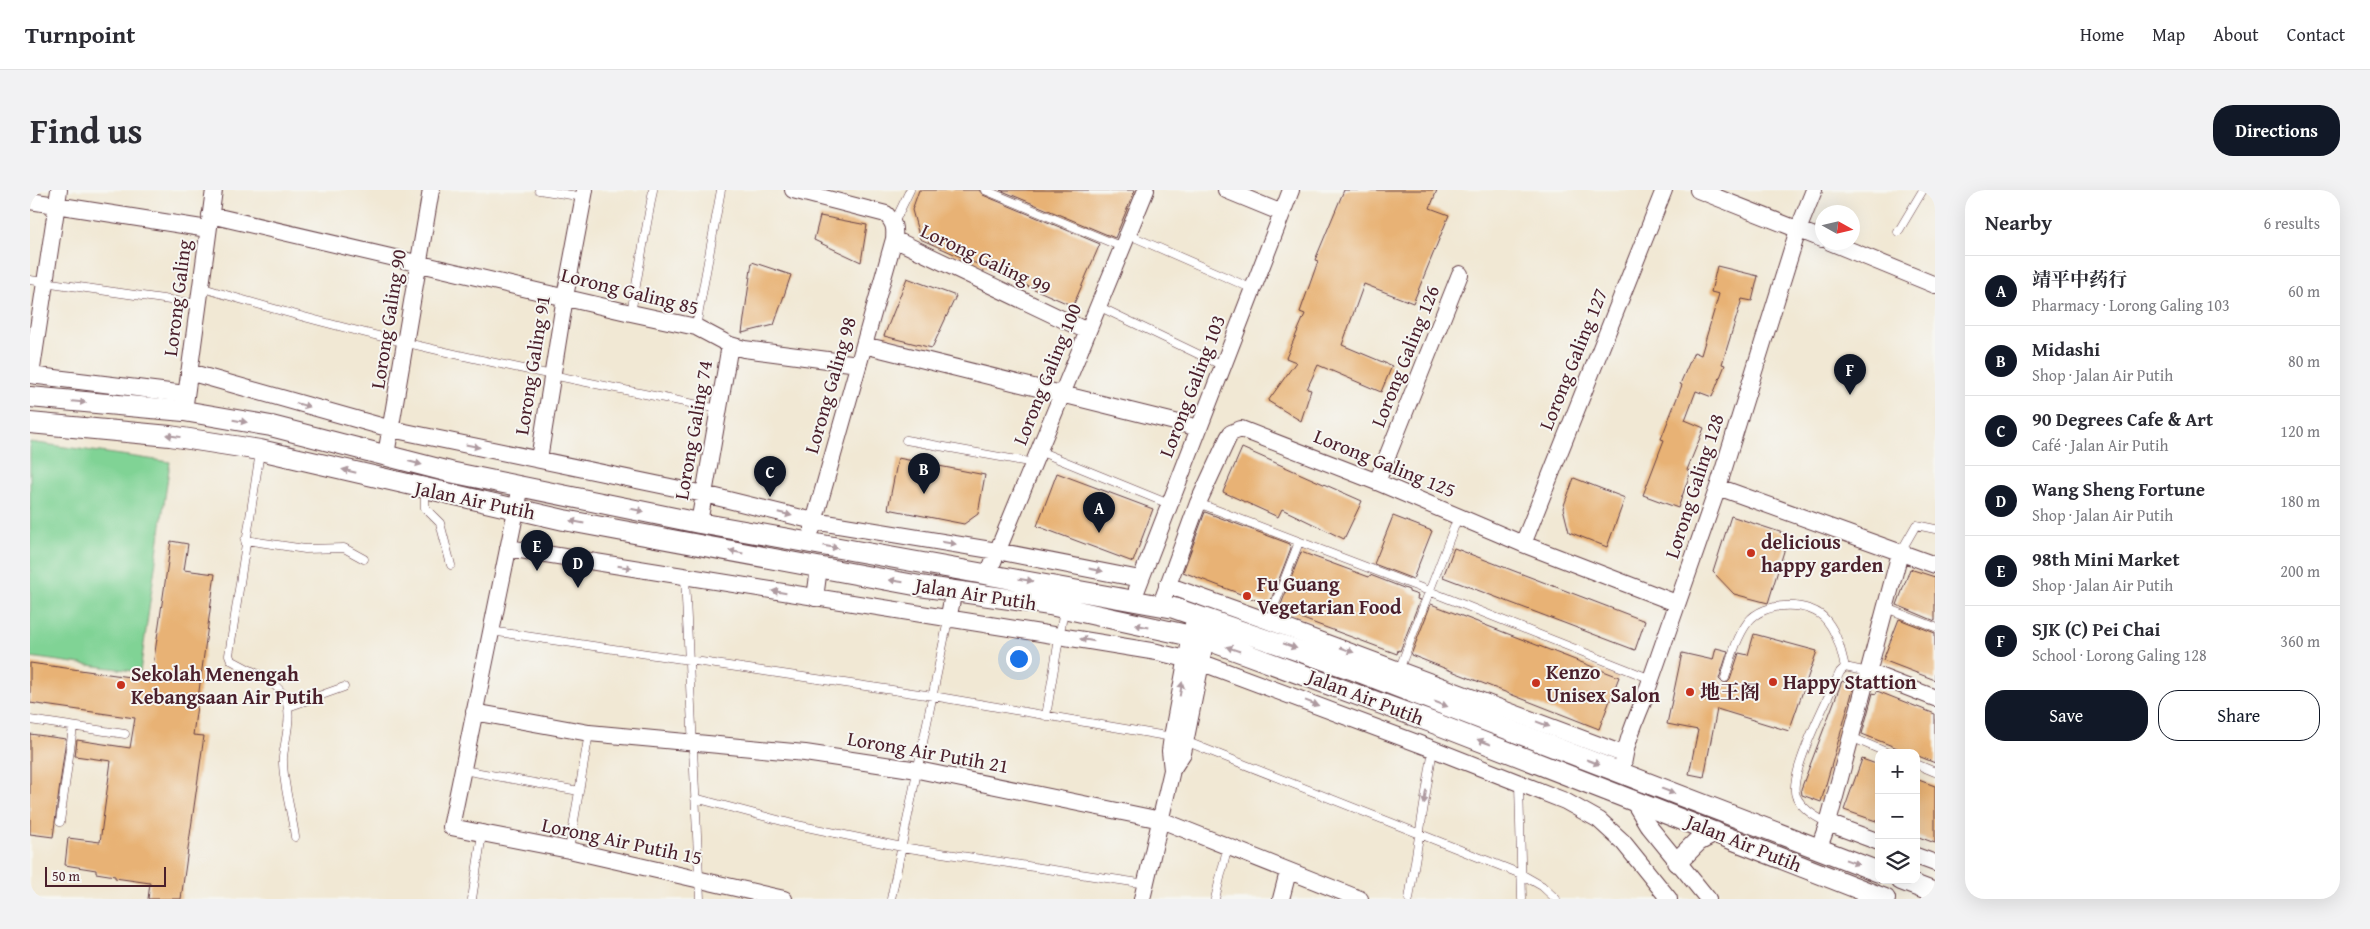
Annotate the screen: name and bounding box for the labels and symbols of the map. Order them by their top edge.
north arrow [1815,205,1860,250]
street label: Lorong Galing 99 [916,216,1056,301]
street label: Lorong Galing [155,238,198,358]
street label: Lorong Galing 90 [362,247,413,391]
street label: Lorong Galing 85 [558,259,702,322]
street label: Lorong Galing 126 [1363,281,1446,431]
street label: Lorong Galing 127 [1531,284,1614,434]
street label: Lorong Galing 91 [506,293,557,437]
street label: Lorong Galing 100 [1005,299,1088,449]
street label: Lorong Galing 103 [1151,310,1232,461]
street label: Lorong Galing 98 [796,313,863,457]
pin: F [1834,354,1866,395]
street label: Lorong Galing 74 [666,358,719,502]
one-way arrow [71,398,87,406]
one-way arrow [296,402,311,410]
street label: Lorong Galing 128 [1656,410,1731,562]
one-way arrow [232,417,248,425]
street label: Lorong Galing 125 [1310,421,1460,504]
one-way arrow [165,432,181,440]
one-way arrow [466,442,481,450]
pin: B [908,453,940,494]
pin: C [754,456,786,497]
one-way arrow [407,459,422,467]
one-way arrow [342,467,357,475]
street label: Jalan Air Putih [409,472,538,526]
pin: A [1083,492,1115,533]
one-way arrow [630,507,646,515]
one-way arrow [778,510,793,518]
one-way arrow [569,518,584,526]
place label: delicious happy garden [1761,527,1884,579]
pin: E [521,530,553,571]
one-way arrow [941,539,957,547]
one-way arrow [824,544,840,552]
pin: D [562,547,594,588]
marker: delicious happy garden [1745,547,1757,559]
one-way arrow [728,548,744,556]
one-way arrow [618,564,634,572]
one-way arrow [1089,567,1105,575]
street label: Jalan Air Putih [910,569,1039,617]
place label: Fu Guang Vegetarian Food [1257,569,1402,621]
one-way arrow [888,577,904,585]
one-way arrow [1018,577,1034,585]
one-way arrow [771,588,787,596]
marker: Fu Guang Vegetarian Food [1241,590,1253,602]
one-way arrow [1134,621,1150,629]
one-way arrow [1078,636,1094,644]
one-way arrow [1282,643,1297,650]
one-way arrow [1225,645,1240,653]
your location [1006,646,1032,672]
one-way arrow [1340,646,1355,654]
place label: Kenzo Unisex Salon [1546,657,1660,709]
place label: Sekolah Menengah Kebangsaan Air Putih [131,659,324,711]
street label: Jalan Air Putih [1301,660,1428,732]
place label: Happy Stattion [1783,667,1917,696]
marker: Happy Stattion [1767,676,1779,688]
marker: Kenzo Unisex Salon [1530,677,1542,689]
place label: 地王阁 [1700,677,1760,706]
marker: Sekolah Menengah Kebangsaan Air Putih [115,679,127,691]
one-way arrow [1177,681,1185,697]
marker: 地王阁 [1684,686,1696,698]
one-way arrow [1304,700,1319,707]
one-way arrow [1434,700,1449,708]
one-way arrow [1536,720,1551,728]
street label: Lorong Air Putih 21 [845,723,1011,780]
one-way arrow [1476,738,1491,745]
one-way arrow [1586,759,1600,767]
one-way arrow [1661,788,1675,796]
one-way arrow [1421,789,1429,805]
street label: Jalan Air Putih [1679,805,1806,879]
street label: Lorong Air Putih 15 [539,809,705,872]
one-way arrow [1845,858,1860,866]
scale bar [45,864,166,887]

